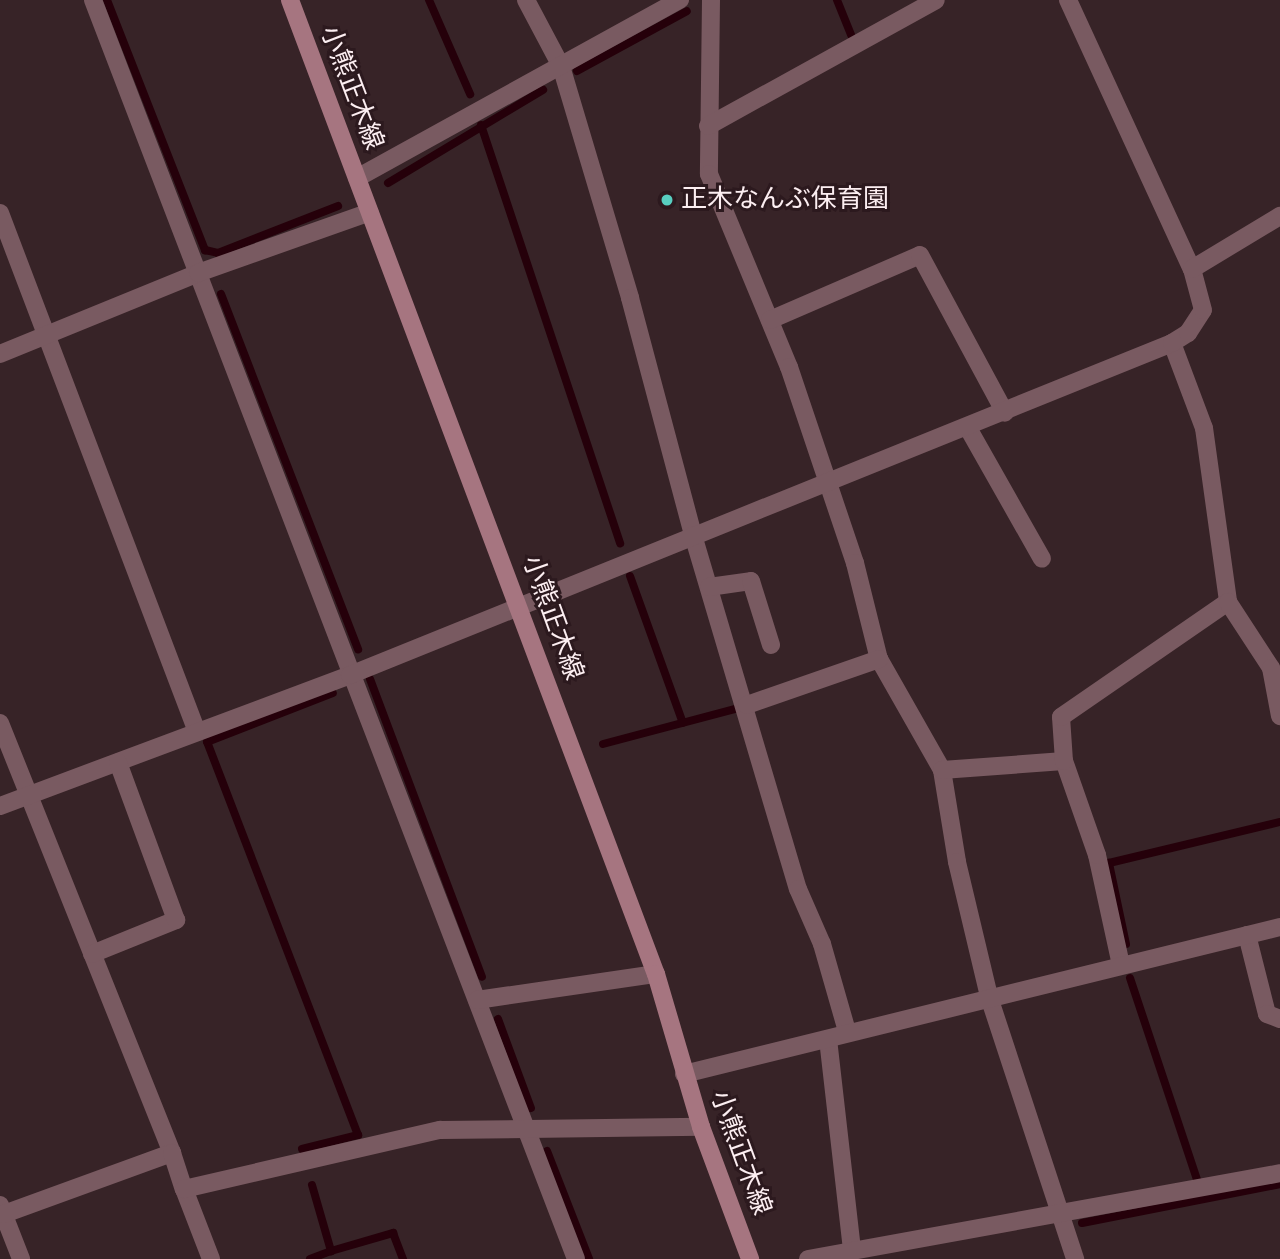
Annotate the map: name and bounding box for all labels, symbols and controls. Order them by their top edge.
street label: 小熊正木線 [313,22,389,154]
place label: 正木なんぶ保育園 [681,184,889,216]
marker: 正木なんぶ保育園 [659,192,675,208]
street label: 小熊正木線 [515,552,589,684]
street label: 小熊正木線 [703,1087,777,1219]

